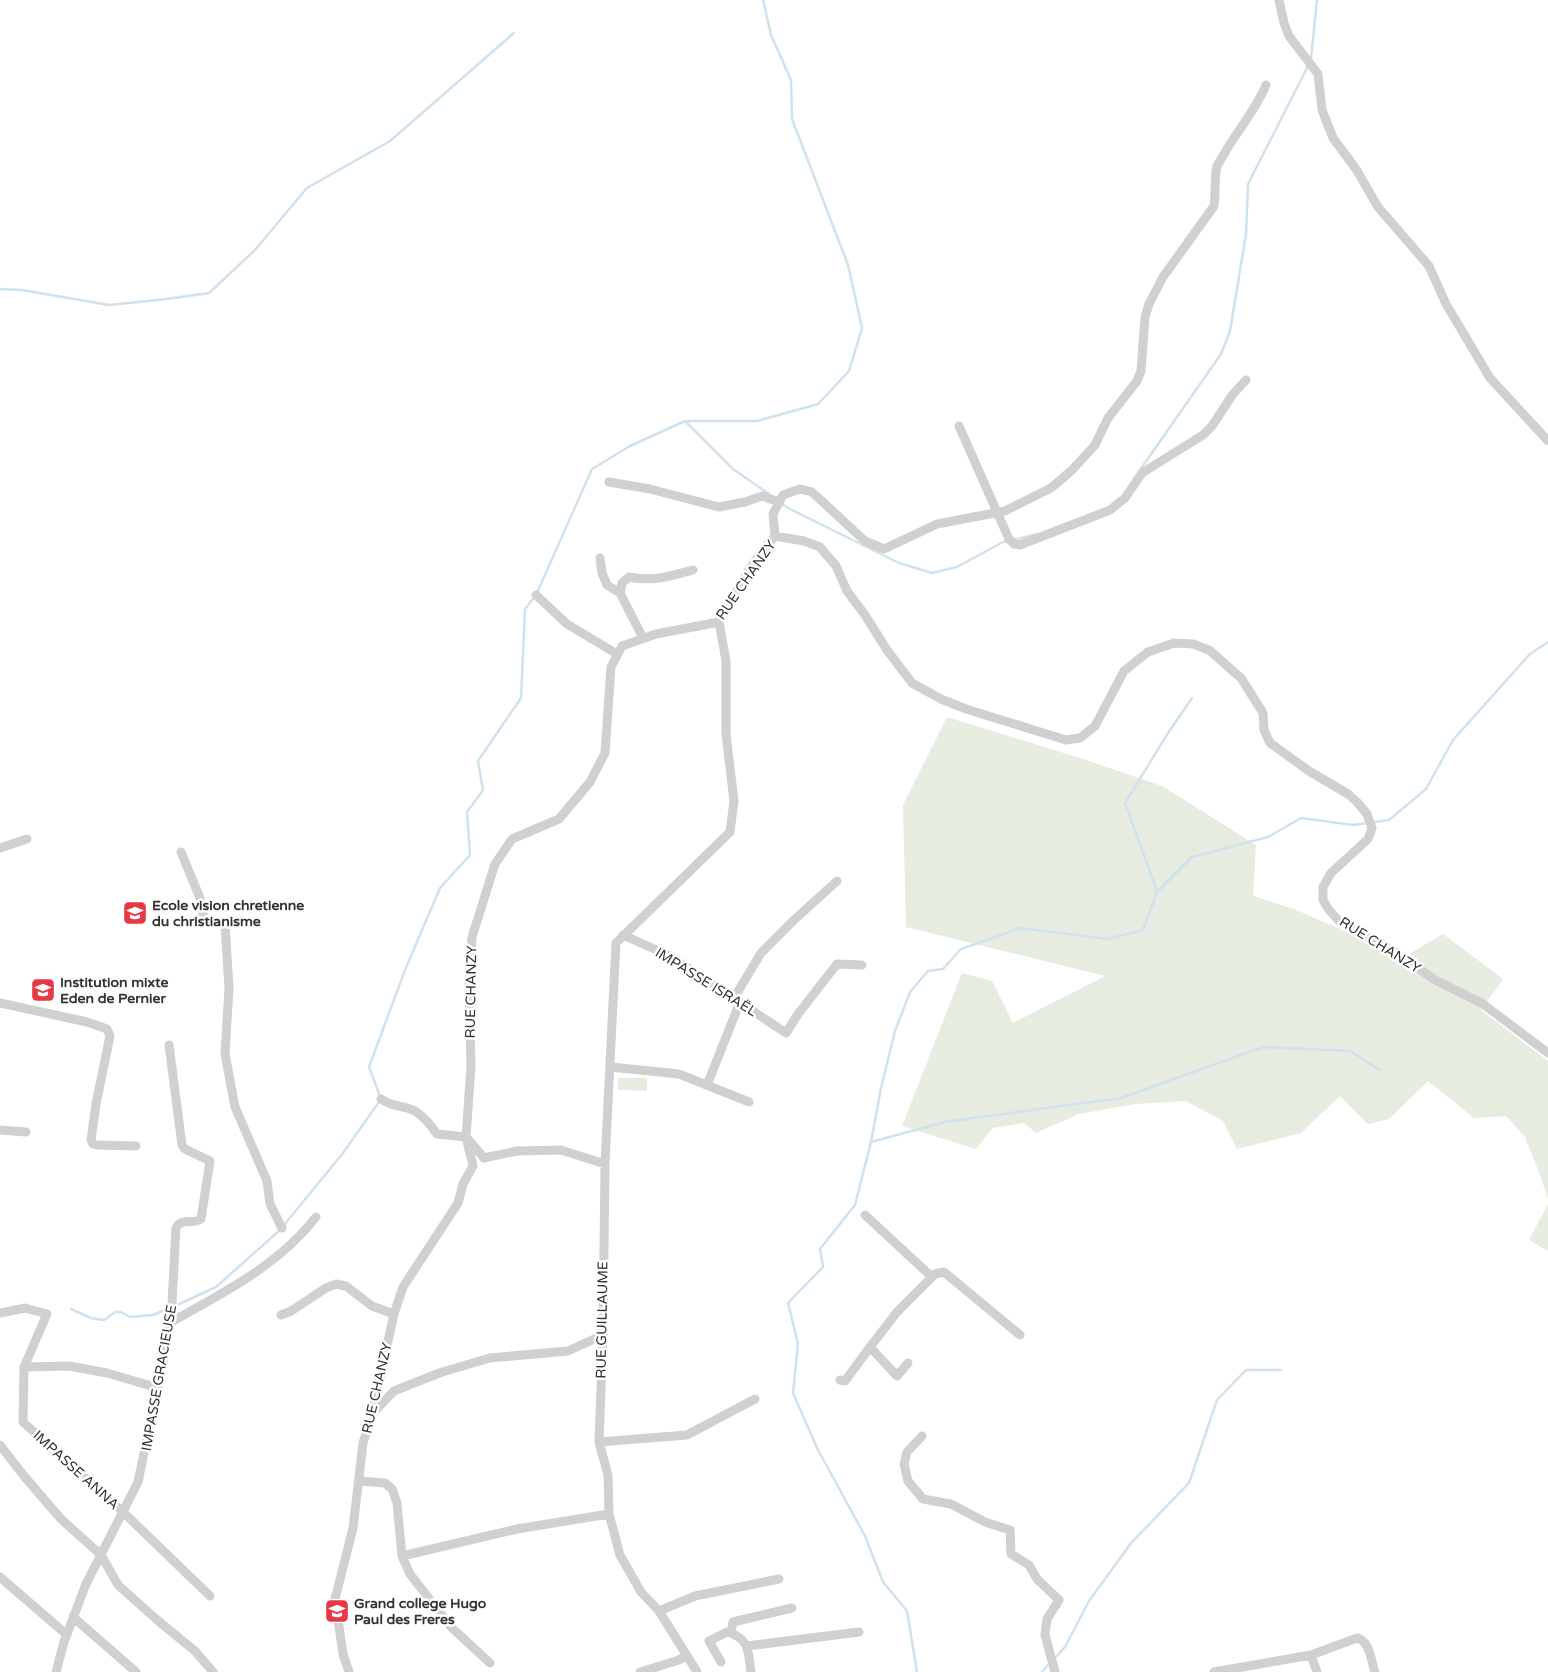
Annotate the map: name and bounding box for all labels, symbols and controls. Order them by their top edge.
street label: RUE CHANZY [712,537,780,623]
place label: Ecole vision chretienne du christianisme [152,897,304,930]
school or university icon: Ecole vision chretienne du christianisme [122,900,148,926]
street label: RUE CHANZY [1336,913,1424,977]
street label: IMPASSE ISRAËL [652,944,760,1020]
street label: RUE CHANZY [462,945,480,1039]
place label: Institution mixte Eden de Pernier [60,974,168,1007]
school or university icon: Institution mixte Eden de Pernier [30,977,56,1003]
street label: RUE GUILLAUME [592,1261,612,1379]
street label: IMPASSE GRACIEUSE [138,1303,180,1452]
street label: RUE CHANZY [358,1341,396,1435]
street label: IMPASSE ANNA [29,1427,123,1513]
place label: Grand college Hugo Paul des Freres [354,1595,487,1628]
school or university icon: Grand college Hugo Paul des Freres [324,1598,350,1624]

